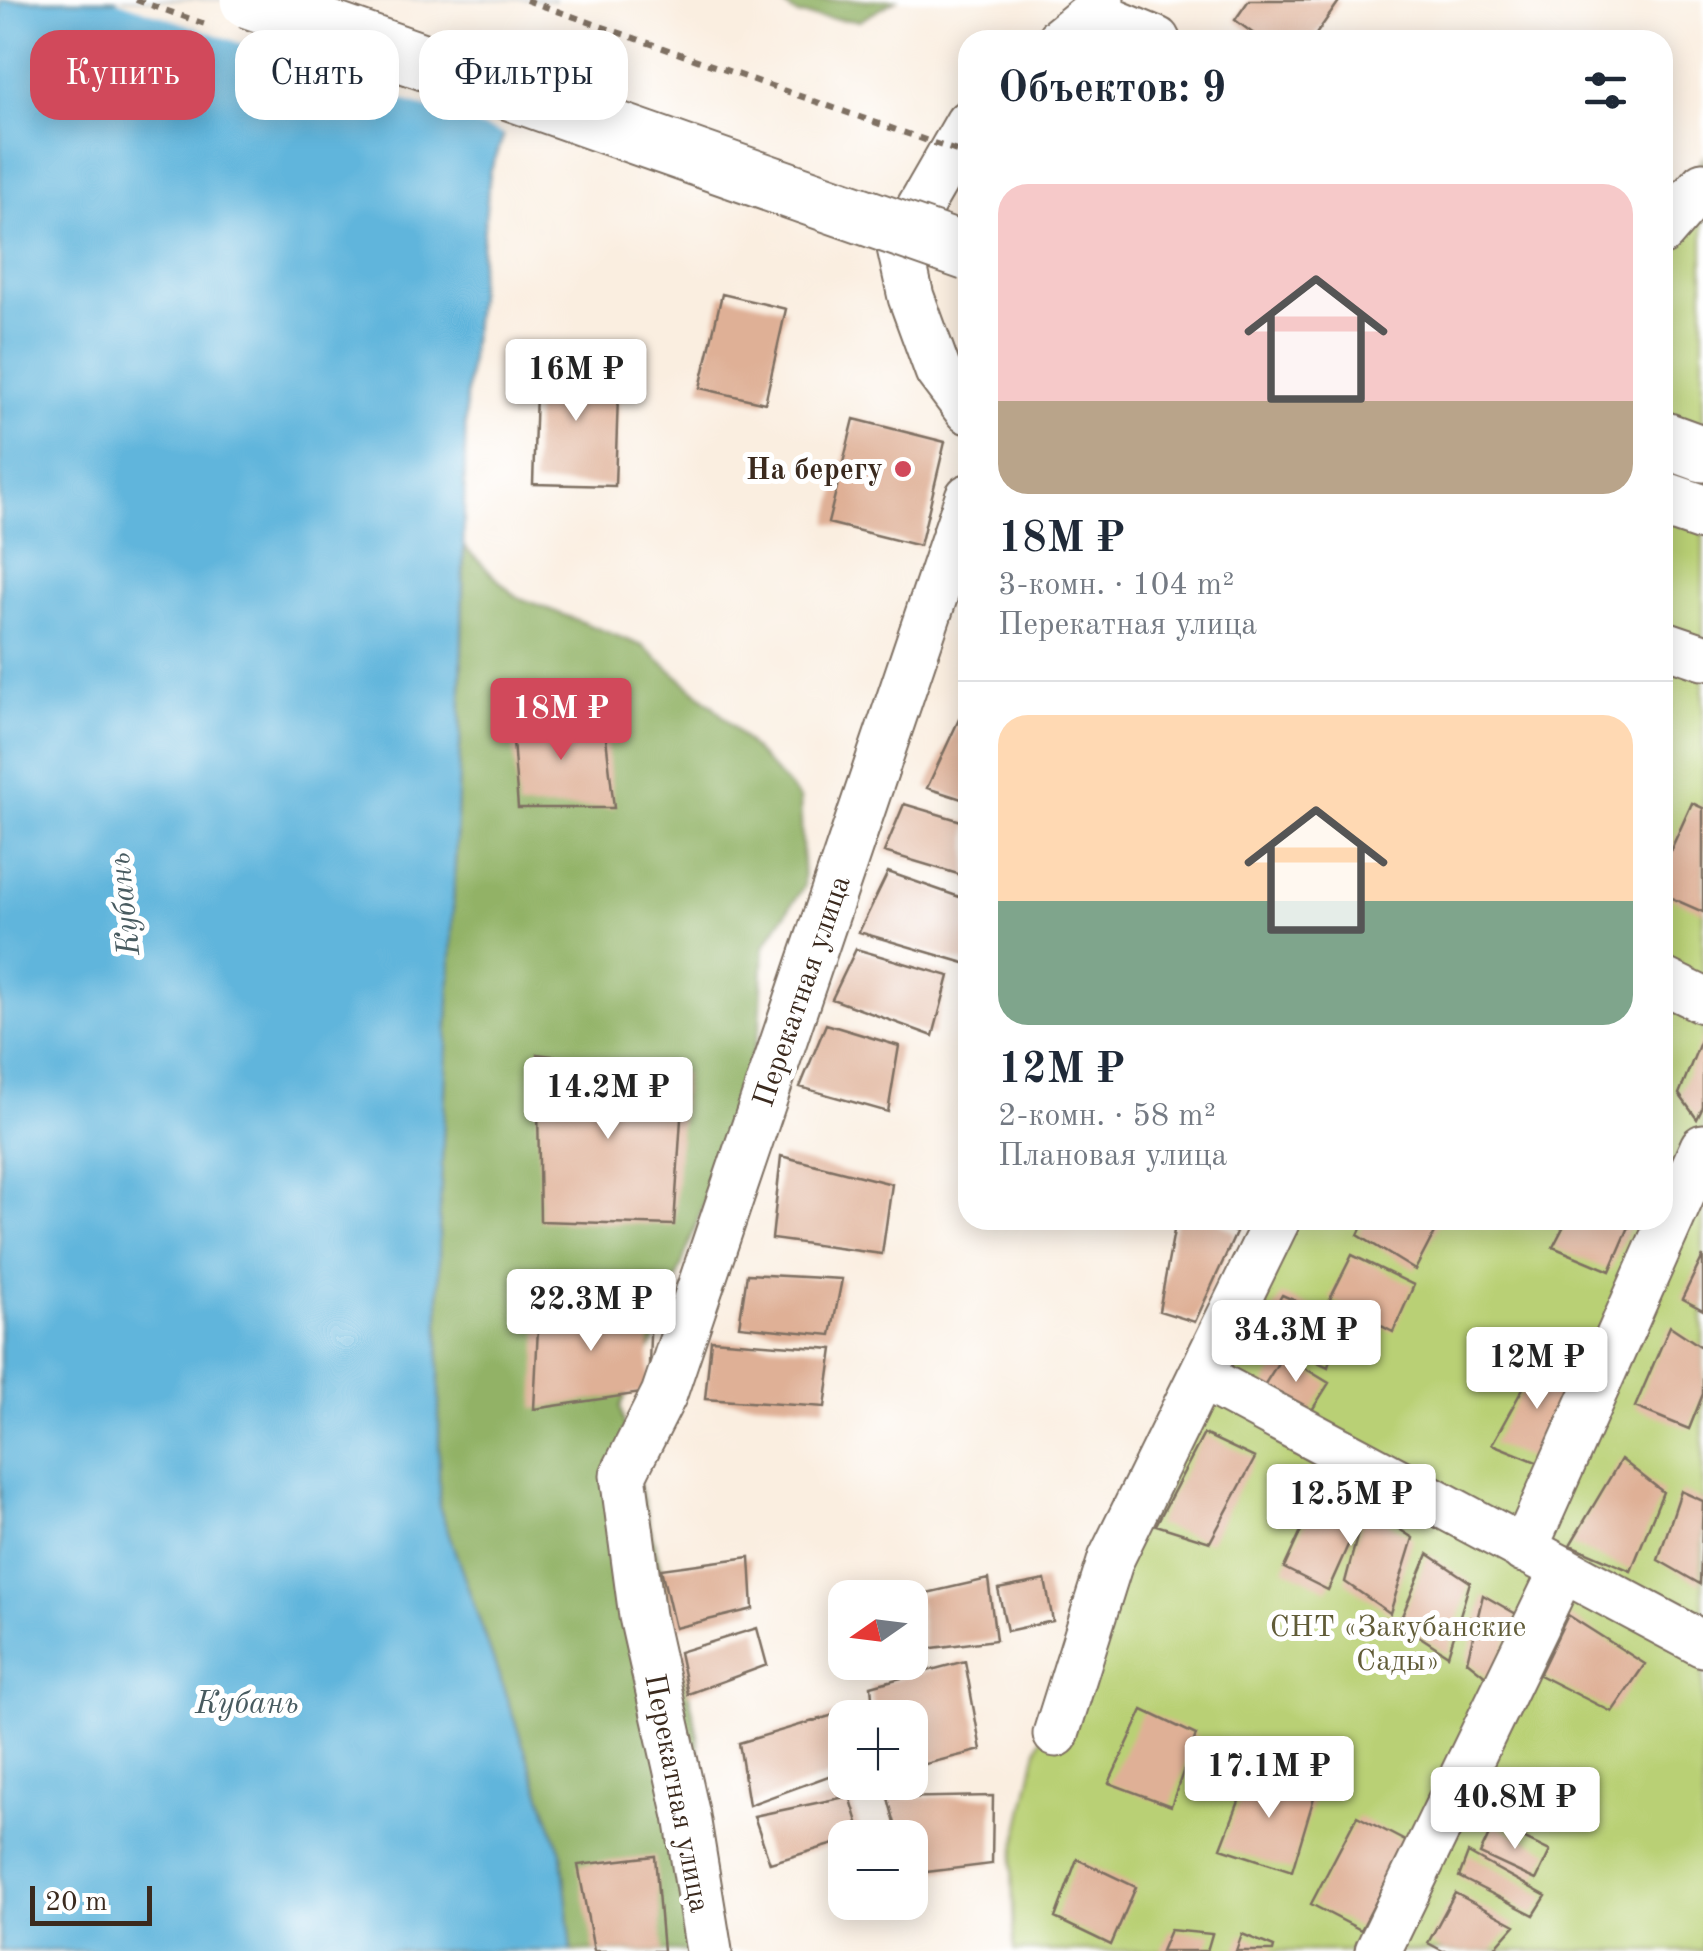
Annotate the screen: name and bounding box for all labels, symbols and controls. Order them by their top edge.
chip: Купить [30,30,215,120]
chip: Снять [235,30,399,120]
chip: Фильтры [419,30,628,120]
icon: filters [1578,63,1633,118]
text: Объектов: 9 [998,69,1226,111]
icon: home [1226,249,1406,429]
pin: 16M ₽ [506,339,646,424]
text: 16M ₽ [527,355,625,387]
place label: На берегу [746,456,883,486]
marker: На берегу [892,458,914,480]
text: 18M ₽ [998,519,1125,561]
text: 3-комн. · 104 m² [998,570,1234,602]
text: Перекатная улица [998,610,1257,642]
pin: 18M ₽ [491,678,631,763]
text: 18M ₽ [512,694,610,726]
icon: home [1226,780,1406,960]
water label: Кубань [105,850,147,958]
street label: Перекатная улица [749,872,857,1111]
text: 12M ₽ [998,1050,1125,1092]
pin: 14.2M ₽ [516,1057,700,1142]
text: 14.2M ₽ [546,1073,670,1105]
text: 2-комн. · 58 m² [998,1101,1216,1133]
text: Плановая улица [998,1141,1227,1173]
pin: 22.3M ₽ [499,1269,683,1354]
text: 22.3M ₽ [529,1285,653,1317]
pin: 34.3M ₽ [1204,1300,1388,1385]
text: 34.3M ₽ [1234,1316,1358,1348]
pin: 12M ₽ [1467,1327,1607,1412]
text: 12M ₽ [1488,1343,1586,1375]
pin: 12.5M ₽ [1259,1464,1443,1549]
text: 12.5M ₽ [1289,1480,1413,1512]
north arrow [828,1580,928,1680]
map controls [828,1580,928,1920]
park label: СНТ «Закубанские Сады» [1270,1613,1526,1677]
street label: Перекатная улица [638,1671,714,1916]
water label: Кубань [194,1689,299,1721]
button: + [828,1700,928,1800]
pin: 17.1M ₽ [1177,1736,1361,1821]
text: 17.1M ₽ [1207,1752,1331,1784]
pin: 40.8M ₽ [1423,1767,1607,1852]
text: 40.8M ₽ [1453,1783,1577,1815]
button: − [828,1820,928,1920]
scale bar [30,1881,152,1926]
text: 20 m [45,1889,108,1917]

